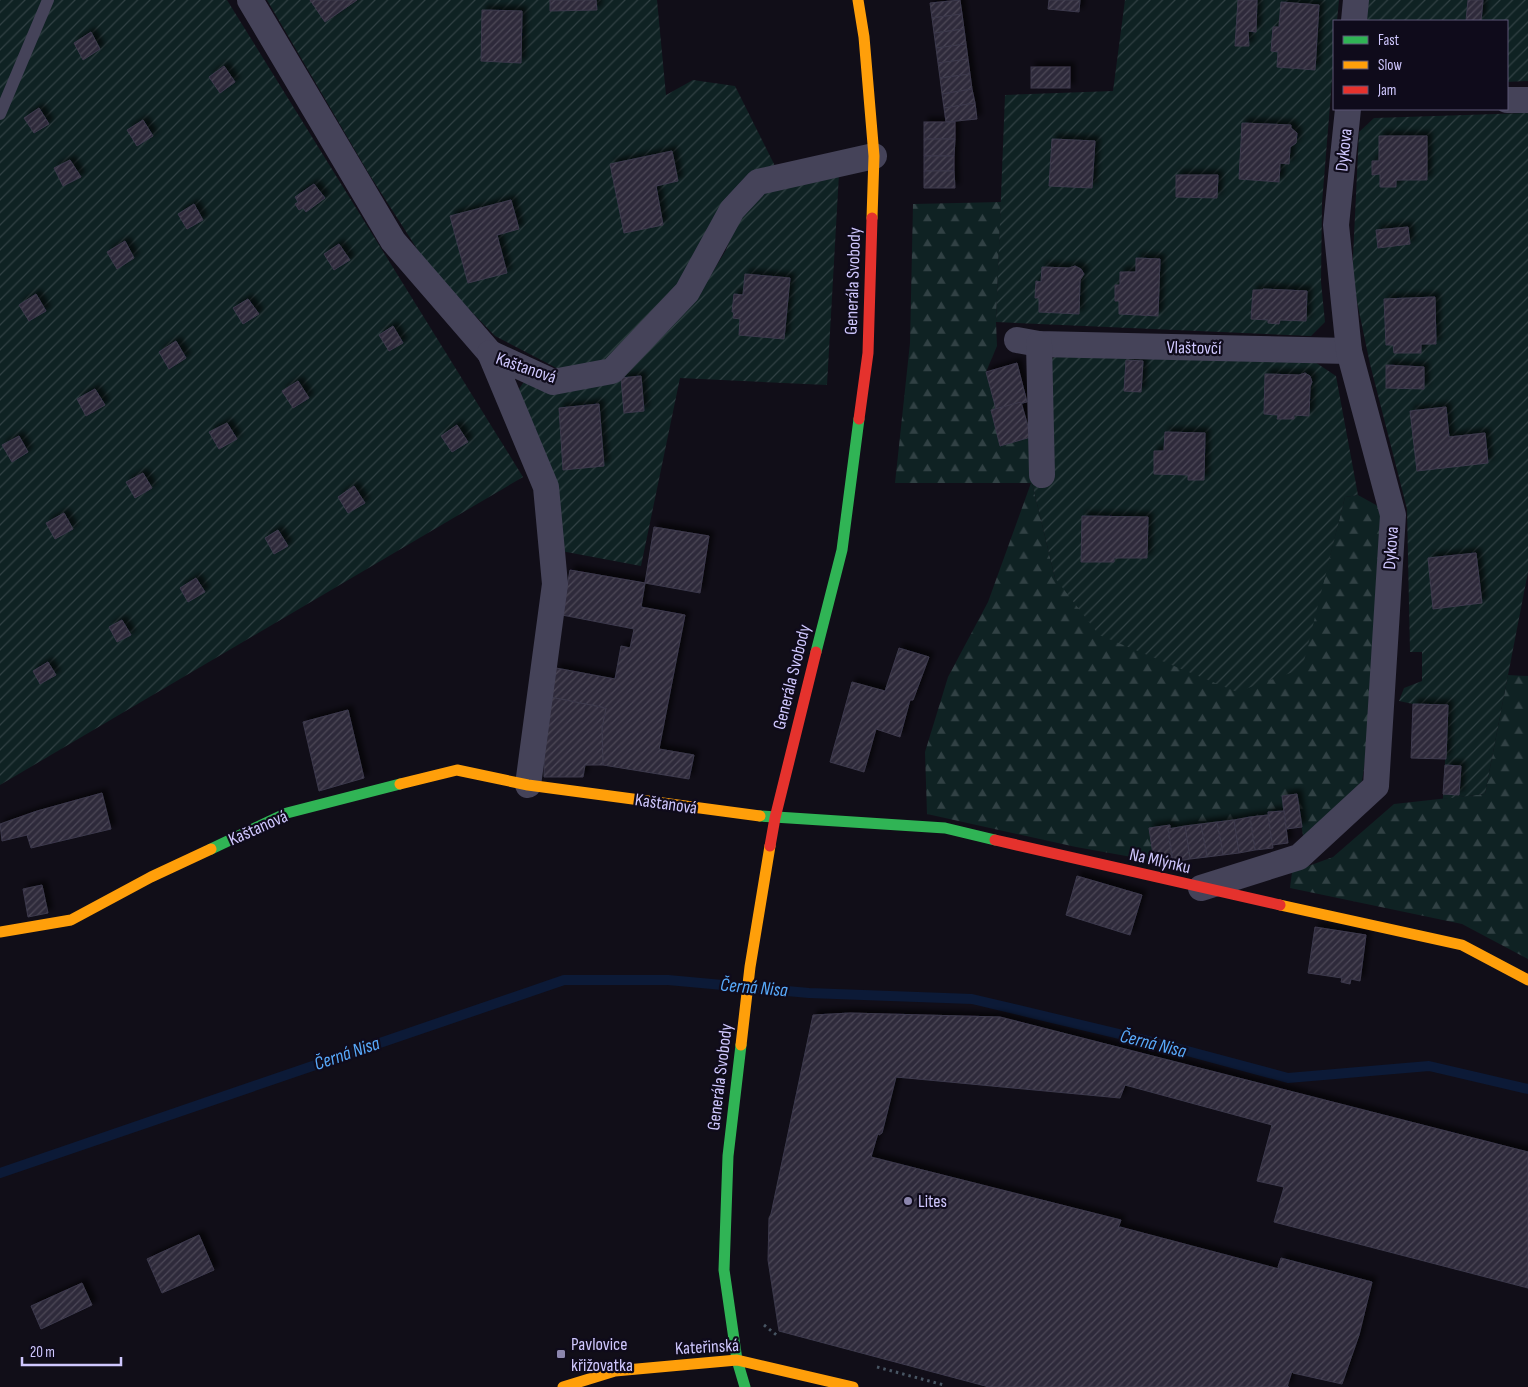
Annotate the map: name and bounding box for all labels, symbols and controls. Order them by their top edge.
legend [1333,20,1508,110]
text: Fast [1378,31,1400,50]
text: Slow [1378,56,1402,75]
text: Jam [1377,81,1396,100]
street label: Dykova [1331,127,1357,173]
street label: Generála Svobody [841,227,865,335]
street label: Vlaštovčí [1166,337,1222,359]
street label: Kaštanová [493,348,559,388]
street label: Dykova [1379,526,1403,570]
street label: Generála Svobody [769,622,815,732]
street label: Kaštanová [634,789,698,819]
street label: Kaštanová [225,806,291,850]
street label: Na Mlýnku [1127,844,1193,878]
water label: Černá Nisa [719,974,789,1002]
street label: Generála Svobody [703,1022,737,1132]
water label: Černá Nisa [1117,1025,1189,1063]
water label: Černá Nisa [311,1032,383,1076]
place label: Lites [918,1191,947,1212]
marker: Lites [902,1195,914,1207]
scale bar [22,1334,121,1366]
place label: Pavlovice křižovatka [571,1334,633,1376]
street label: Kateřinská [674,1335,740,1359]
text: 20 m [30,1343,55,1362]
marker: Pavlovice křižovatka [555,1348,567,1360]

